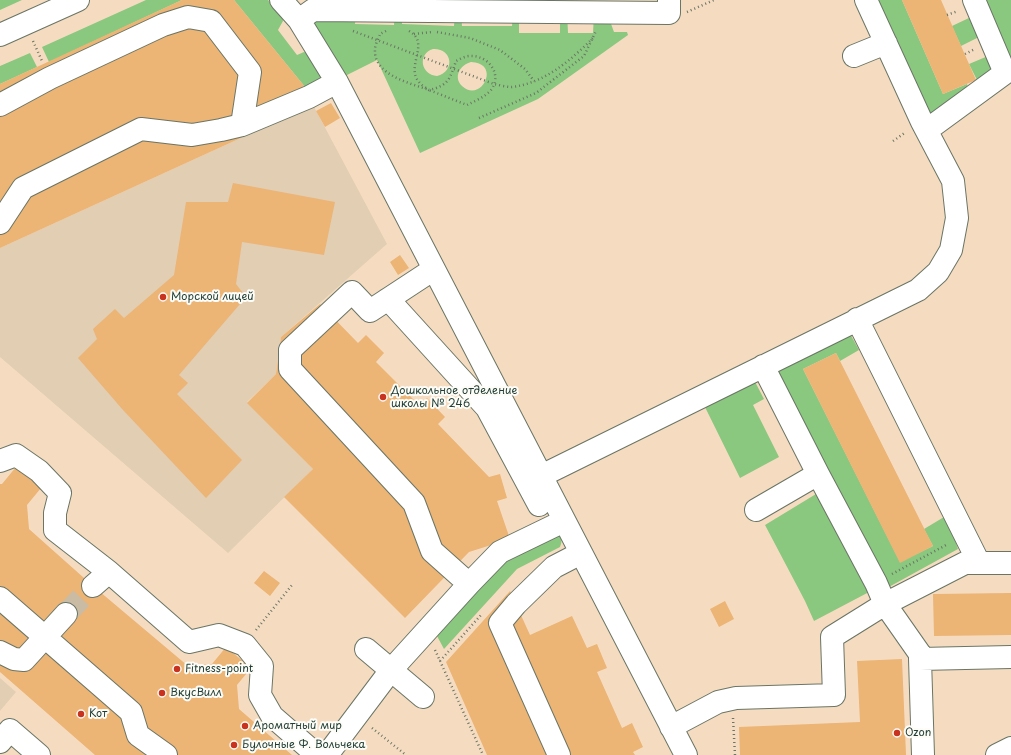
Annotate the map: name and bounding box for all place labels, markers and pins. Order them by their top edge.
place label: Морской лицей [171,290,254,304]
marker: Морской лицей [158,292,168,302]
place label: Дошкольное отделение школы № 246 [391,384,517,410]
marker: Дошкольное отделение школы № 246 [378,392,388,402]
place label: Fitness-point [185,662,253,676]
marker: Fitness-point [172,664,182,674]
place label: ВкусВилл [170,686,222,700]
marker: ВкусВилл [157,688,167,698]
place label: Кот [89,707,107,721]
marker: Кот [76,709,86,719]
place label: Ароматный мир [253,719,342,733]
marker: Ароматный мир [240,721,250,731]
place label: Ozon [905,726,931,740]
marker: Ozon [892,728,902,738]
place label: Булочные Ф. Вольчека [242,738,365,752]
marker: Булочные Ф. Вольчека [229,740,239,750]

